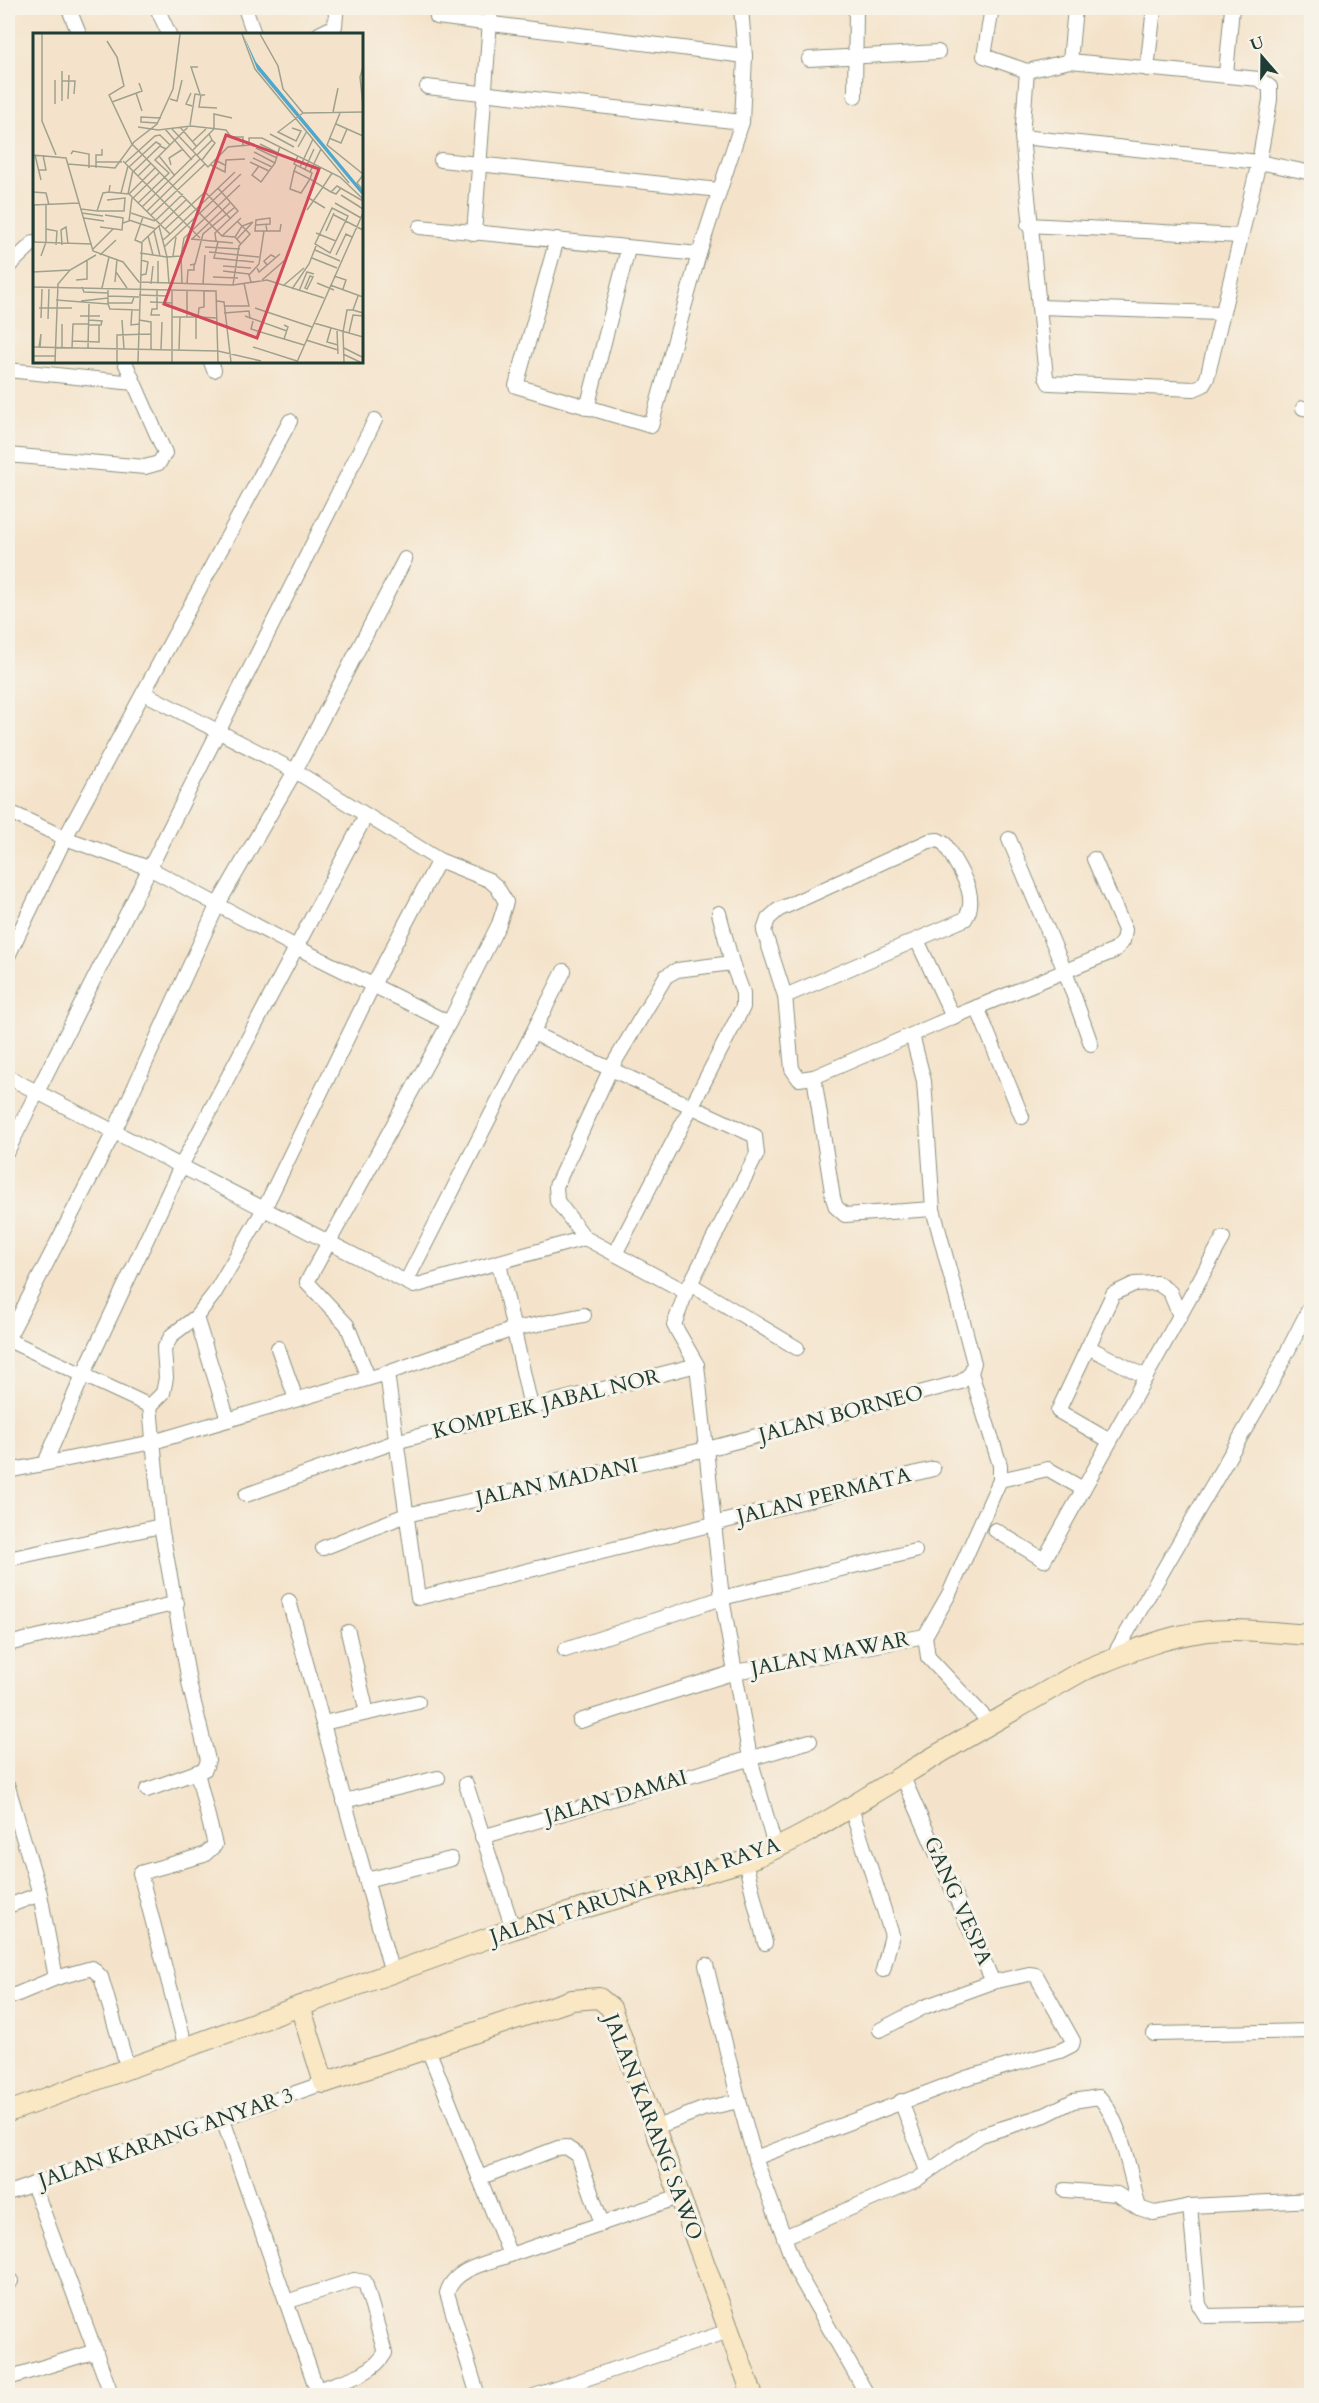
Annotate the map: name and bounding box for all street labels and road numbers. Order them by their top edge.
street label: KOMPLEK JABAL NOR [429,1362,663,1446]
street label: JALAN BORNEO [753,1378,926,1451]
street label: JALAN MADANI [470,1451,641,1514]
street label: JALAN PERMATA [731,1460,914,1532]
street label: JALAN MAWAR [745,1624,912,1684]
street label: JALAN DAMAI [538,1763,691,1832]
street label: JALAN TARUNA PRAJA RAYA [483,1830,784,1953]
street label: GANG VESPA [917,1832,999,1970]
street label: JALAN KARANG SAWO [595,2007,710,2244]
street label: JALAN KARANG ANYAR 3 [32,2081,297,2196]

